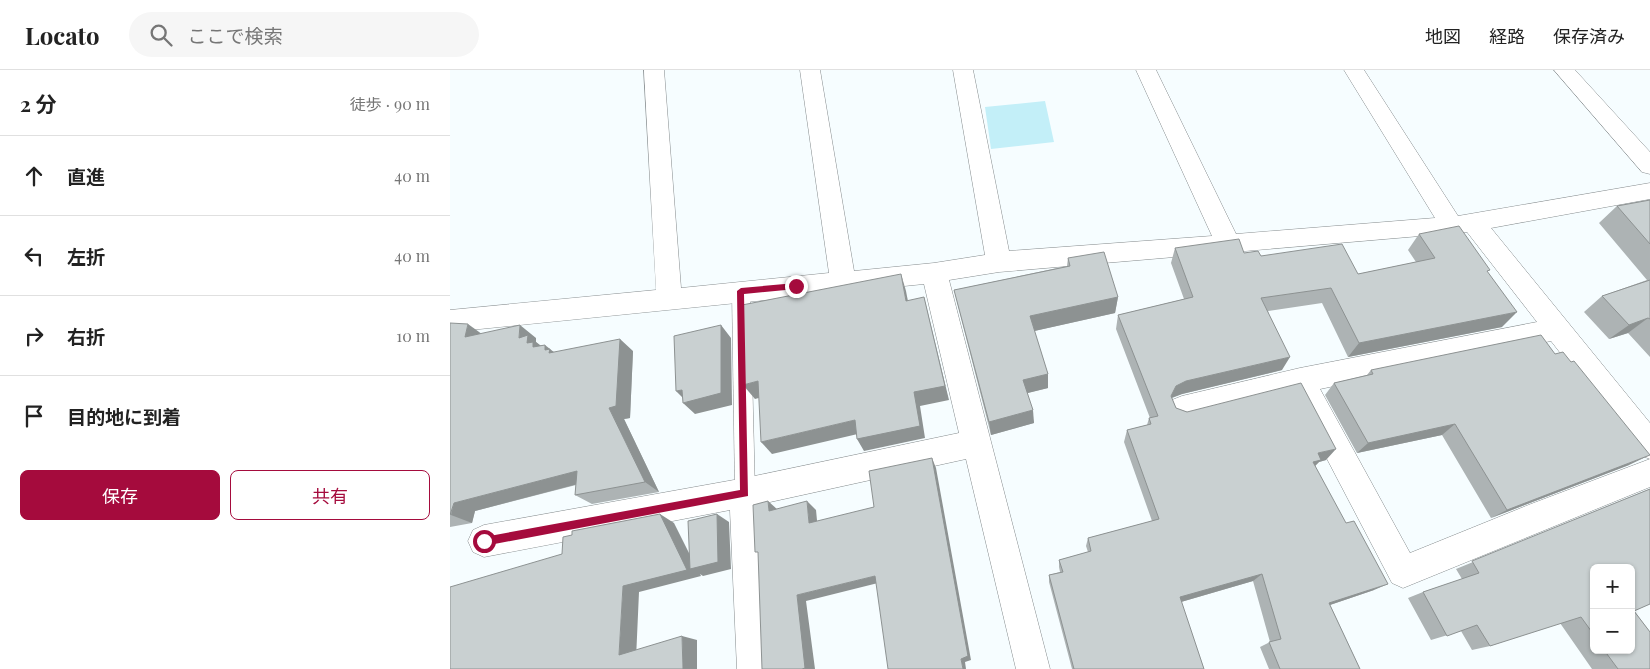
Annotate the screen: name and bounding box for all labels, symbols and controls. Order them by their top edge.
search box [129,12,479,57]
text: Locato [25,19,99,51]
icon: search [147,21,175,49]
text: ここで検索 [187,22,283,48]
text: 地図 [1425,24,1461,48]
text: 経路 [1489,24,1525,48]
text: 保存済み [1553,24,1625,48]
text: 2 分 [20,89,57,117]
text: 徒歩 · 90 m [350,93,430,114]
icon: ahead [20,162,48,190]
text: 直進 [67,163,105,189]
text: 40 m [394,165,430,186]
icon: left [20,242,48,270]
text: 左折 [67,243,105,269]
text: 40 m [394,245,430,266]
route end [785,275,808,298]
icon: right [20,322,48,350]
text: 右折 [67,323,105,349]
text: 10 m [396,325,430,346]
icon: arrive [20,402,48,430]
text: 目的地に到着 [67,403,181,429]
button: 保存 [20,470,220,520]
button: 共有 [230,470,430,520]
route start [473,530,496,553]
map controls [1590,564,1635,654]
button: + [1590,564,1635,609]
button: − [1590,609,1635,654]

